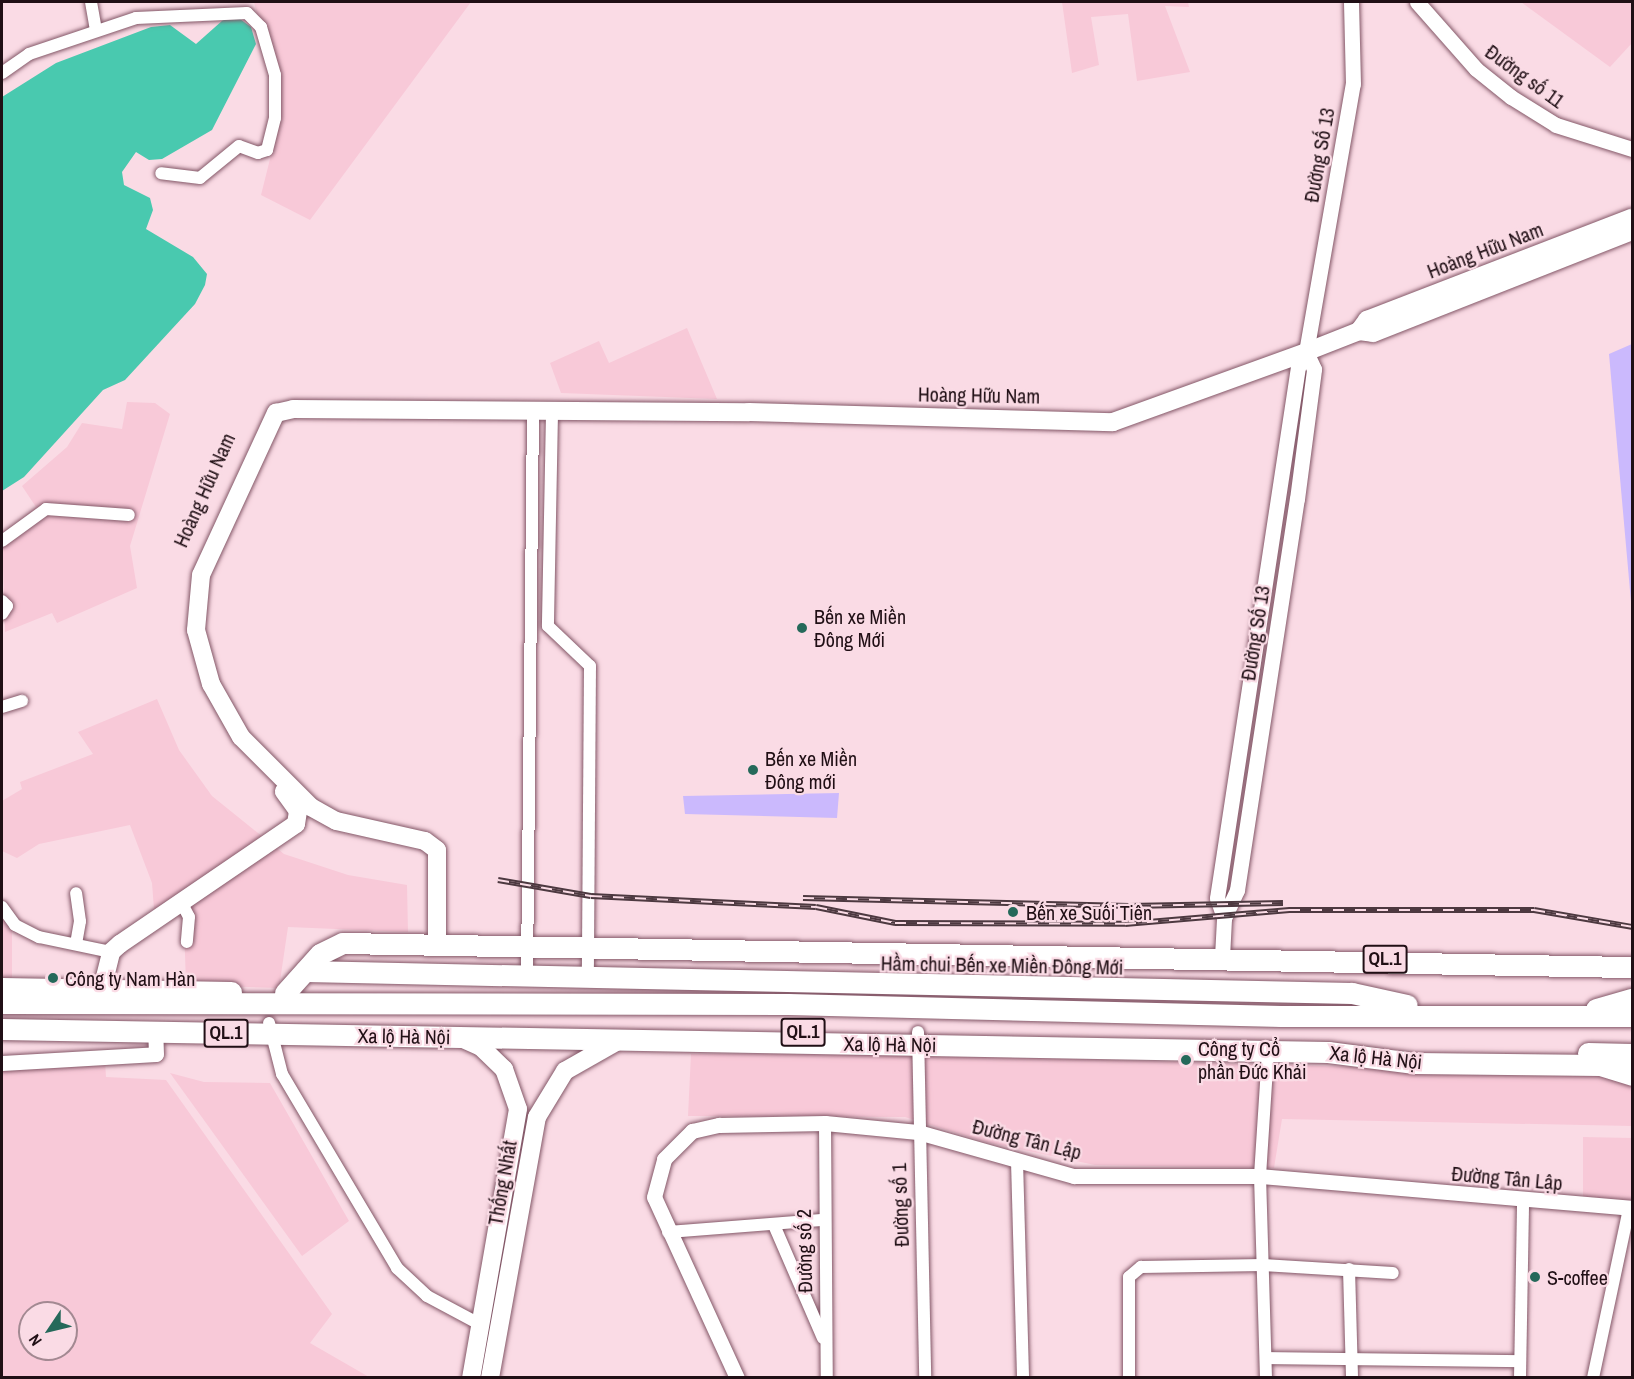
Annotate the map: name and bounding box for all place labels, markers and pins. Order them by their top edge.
place label: Bến xe Miền Đông Mới [814,604,906,651]
marker: Bến xe Miền Đông Mới [795,621,809,635]
place label: Bến xe Miền Đông mới [765,746,857,793]
marker: Bến xe Miền Đông mới [746,763,760,777]
place label: Bến xe Suối Tiên [1026,900,1152,924]
marker: Bến xe Suối Tiên [1004,903,1022,921]
place label: Công ty Nam Hàn [65,966,195,990]
marker: Công ty Nam Hàn [46,971,60,985]
place label: Công ty Cổ phần Đức Khải [1198,1036,1306,1083]
marker: Công ty Cổ phần Đức Khải [1179,1053,1193,1067]
place label: S-coffee [1547,1265,1608,1289]
marker: S-coffee [1528,1270,1542,1284]

